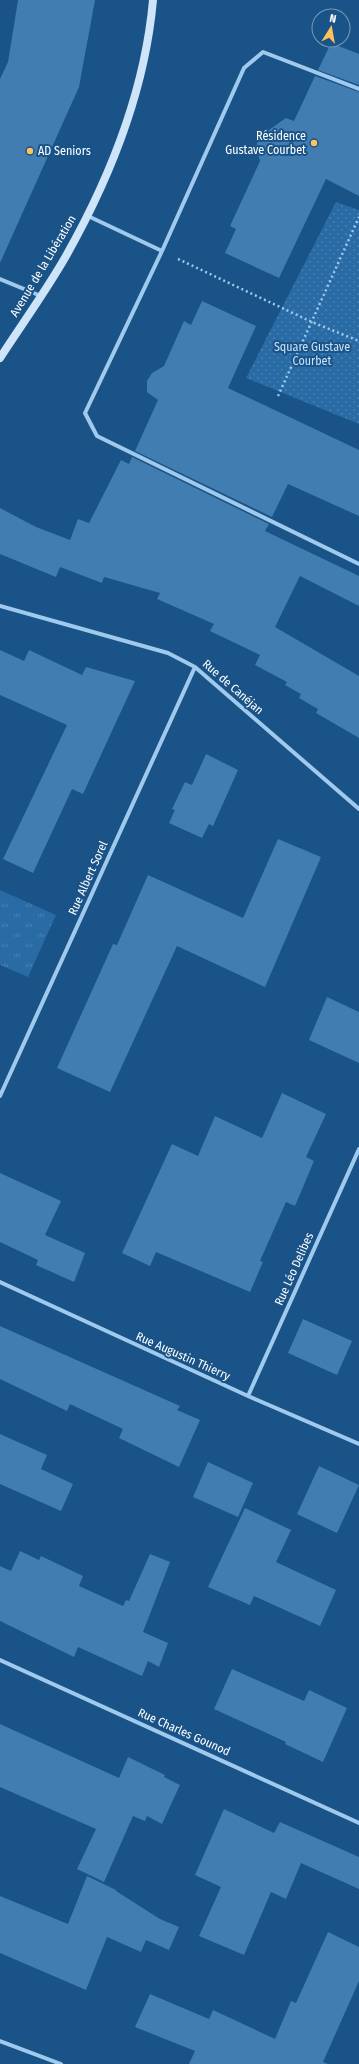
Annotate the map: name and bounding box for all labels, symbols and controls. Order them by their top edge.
north arrow [311,8,351,48]
text: N [328,12,337,26]
place label: Résidence Gustave Courbet [225,129,306,157]
marker: Résidence Gustave Courbet [309,138,319,148]
place label: AD Seniors [38,144,91,158]
marker: AD Seniors [25,146,35,156]
street label: Avenue de la Libération [7,213,79,319]
park label: Square Gustave Courbet [274,340,350,368]
street label: Rue de Canéjan [200,657,266,717]
street label: Rue Albert Sorel [65,839,111,917]
street label: Rue Léo Delibes [272,1230,316,1308]
street label: Rue Augustin Thierry [134,1329,233,1383]
street label: Rue Charles Gounod [136,1705,232,1759]

